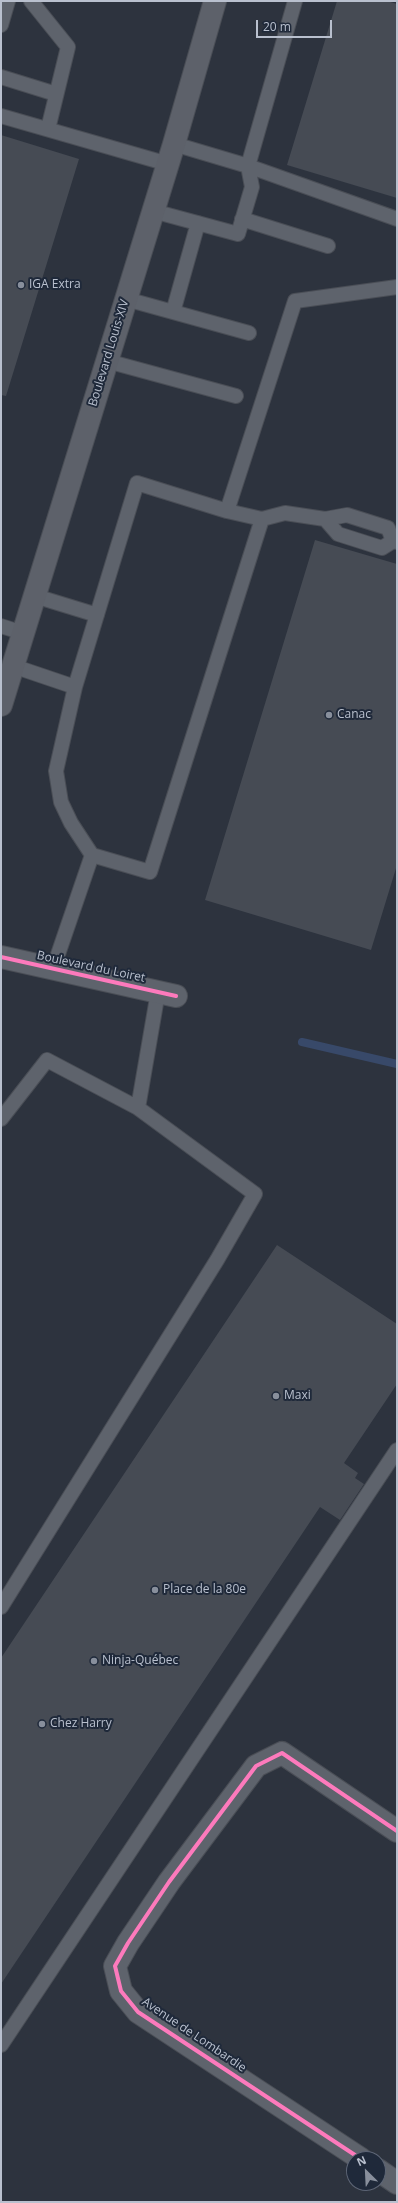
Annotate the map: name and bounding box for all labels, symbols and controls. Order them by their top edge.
scale bar [258,12,334,38]
text: 20 m [263,18,291,35]
place label: IGA Extra [29,278,81,292]
marker: IGA Extra [16,280,26,290]
street label: Boulevard Louis-XIV [86,298,132,408]
place label: Canac [337,708,371,722]
marker: Canac [324,710,334,720]
street label: Boulevard du Loiret [36,948,146,986]
place label: Maxi [284,1389,311,1403]
marker: Maxi [271,1391,281,1401]
place label: Place de la 80e [163,1583,246,1597]
marker: Place de la 80e [150,1585,160,1595]
place label: Ninja-Québec [102,1654,178,1668]
marker: Ninja-Québec [89,1656,99,1666]
place label: Chez Harry [50,1717,112,1731]
marker: Chez Harry [37,1719,47,1729]
street label: Avenue de Lombardie [139,1995,249,2075]
north arrow [346,2151,386,2191]
text: N [354,2152,368,2169]

